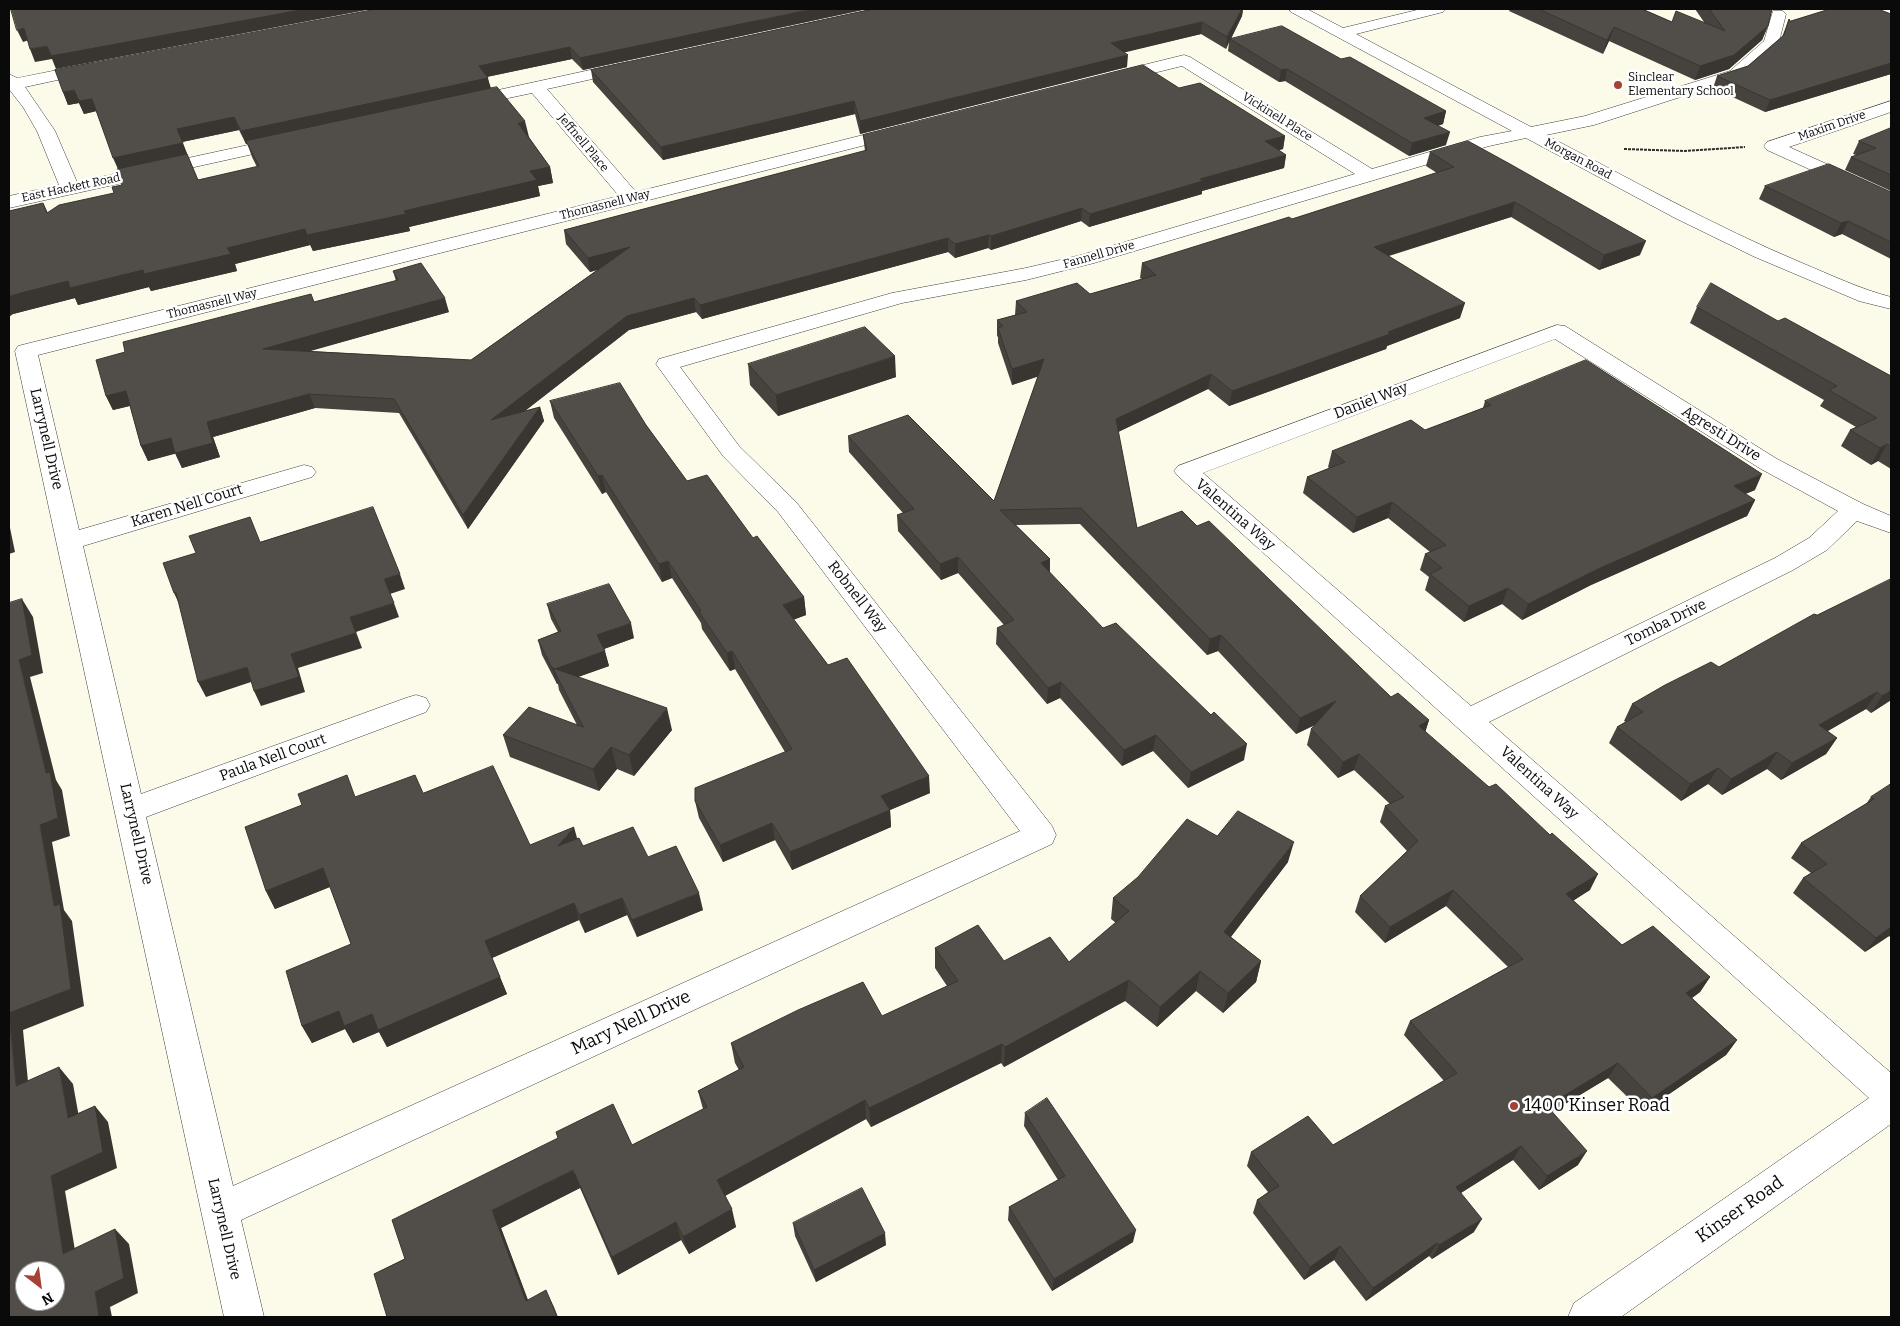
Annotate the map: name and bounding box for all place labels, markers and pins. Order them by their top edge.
place label: Sinclear Elementary School [1628,71,1734,99]
marker: Sinclear Elementary School [1612,79,1624,91]
place label: 1400 Kinser Road [1524,1095,1670,1117]
marker: 1400 Kinser Road [1508,1100,1520,1112]

